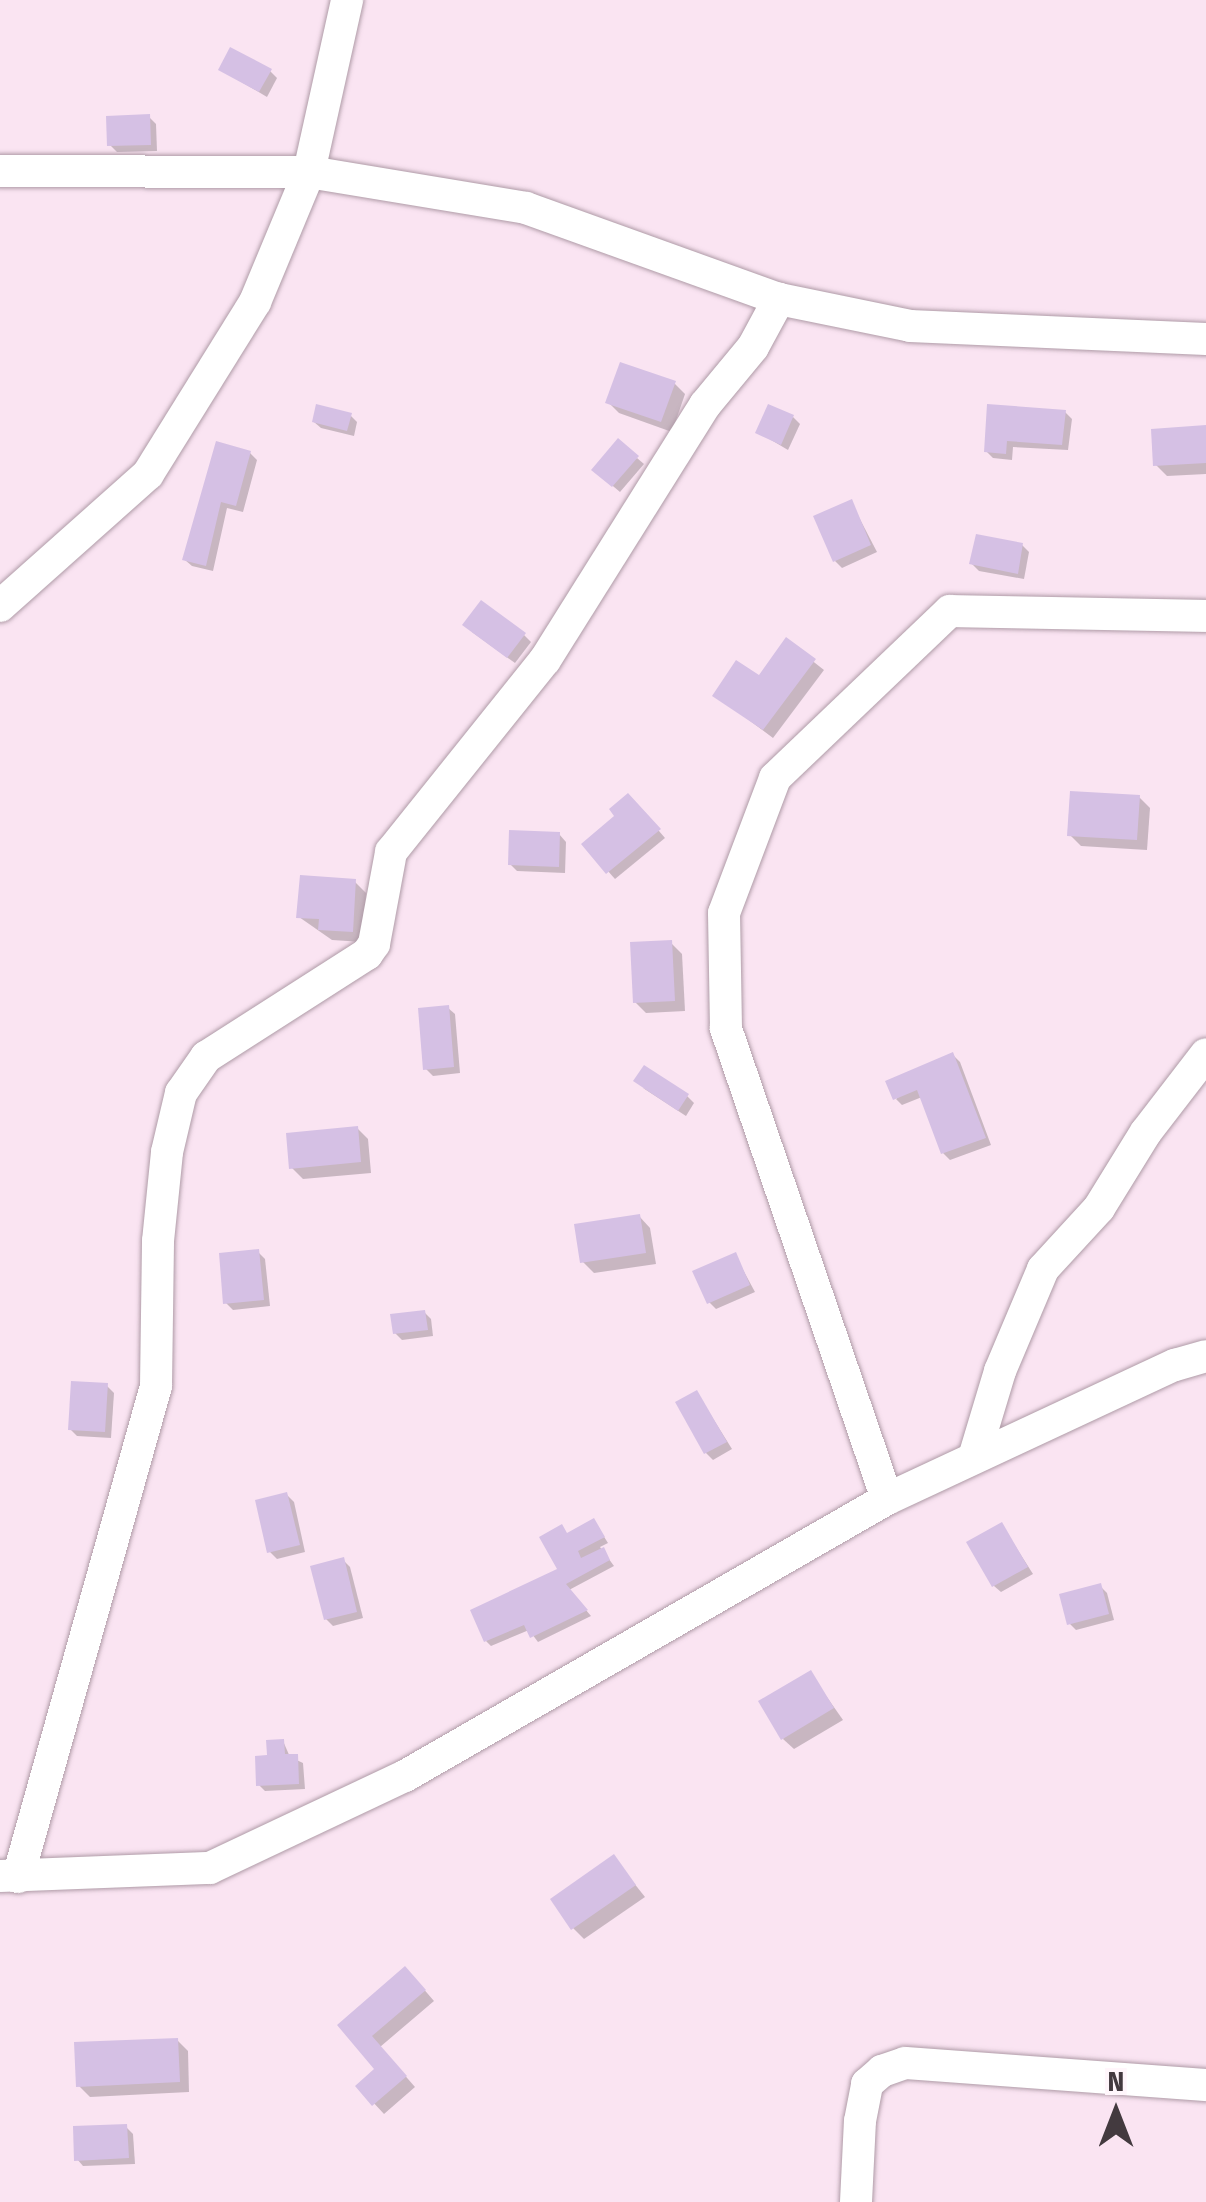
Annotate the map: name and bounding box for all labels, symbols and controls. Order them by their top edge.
north arrow [1066,2062,1166,2162]
text: N [1108,2065,1124,2098]

